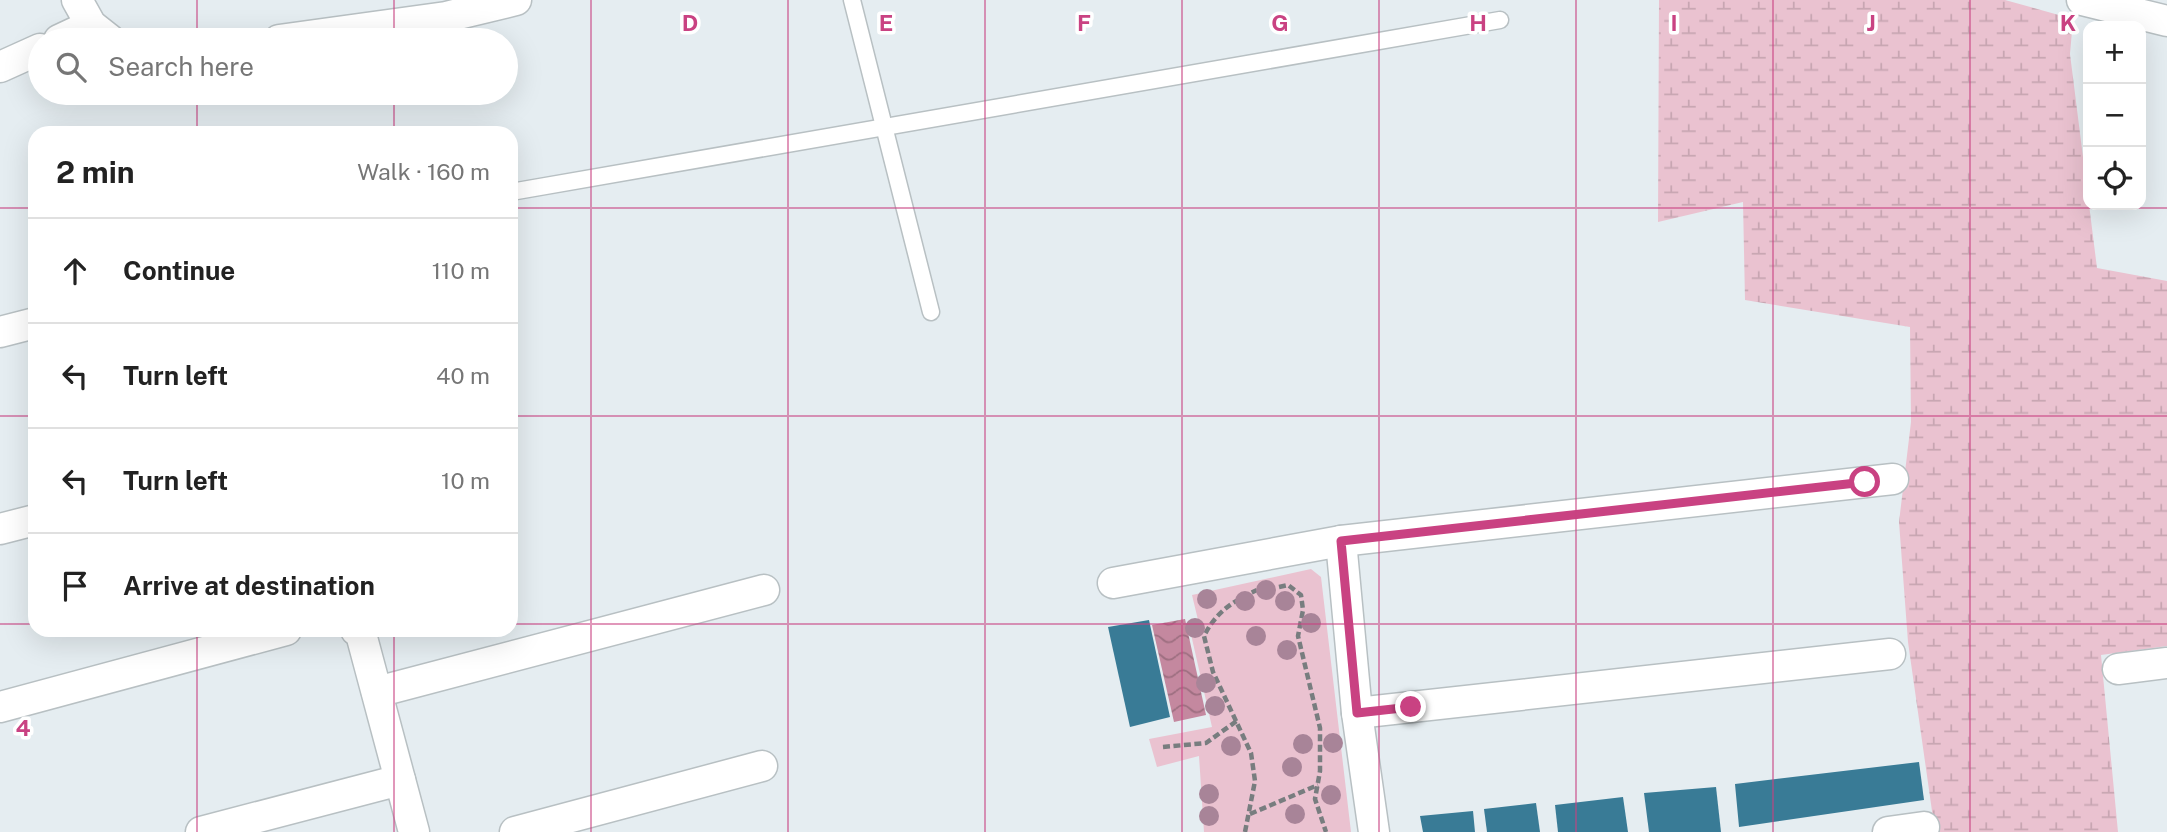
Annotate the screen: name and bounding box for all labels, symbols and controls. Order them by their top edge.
text: D [682,9,698,36]
text: E [879,9,893,36]
text: F [1077,9,1091,36]
text: G [1271,9,1289,36]
text: H [1469,9,1487,36]
text: I [1670,9,1678,36]
text: J [1866,9,1876,36]
text: K [2060,9,2076,36]
map controls [2083,21,2146,210]
button: + [2083,21,2146,84]
search box [28,28,518,105]
icon: search [52,48,90,86]
text: Search here [108,51,254,82]
button: − [2083,84,2146,147]
button: locate [2083,147,2146,210]
text: 2 min [56,154,135,190]
text: Walk · 160 m [357,158,490,185]
icon: ahead [56,252,94,290]
text: Continue [123,255,235,286]
text: 110 m [432,257,490,284]
icon: left [56,357,94,395]
text: Turn left [123,360,228,391]
text: 40 m [436,362,490,389]
icon: left [56,462,94,500]
text: Turn left [123,465,228,496]
route start [1849,466,1880,497]
text: 10 m [441,467,490,494]
icon: arrive [56,567,94,605]
text: Arrive at destination [123,570,375,601]
route end [1395,691,1426,722]
text: 4 [15,714,31,741]

